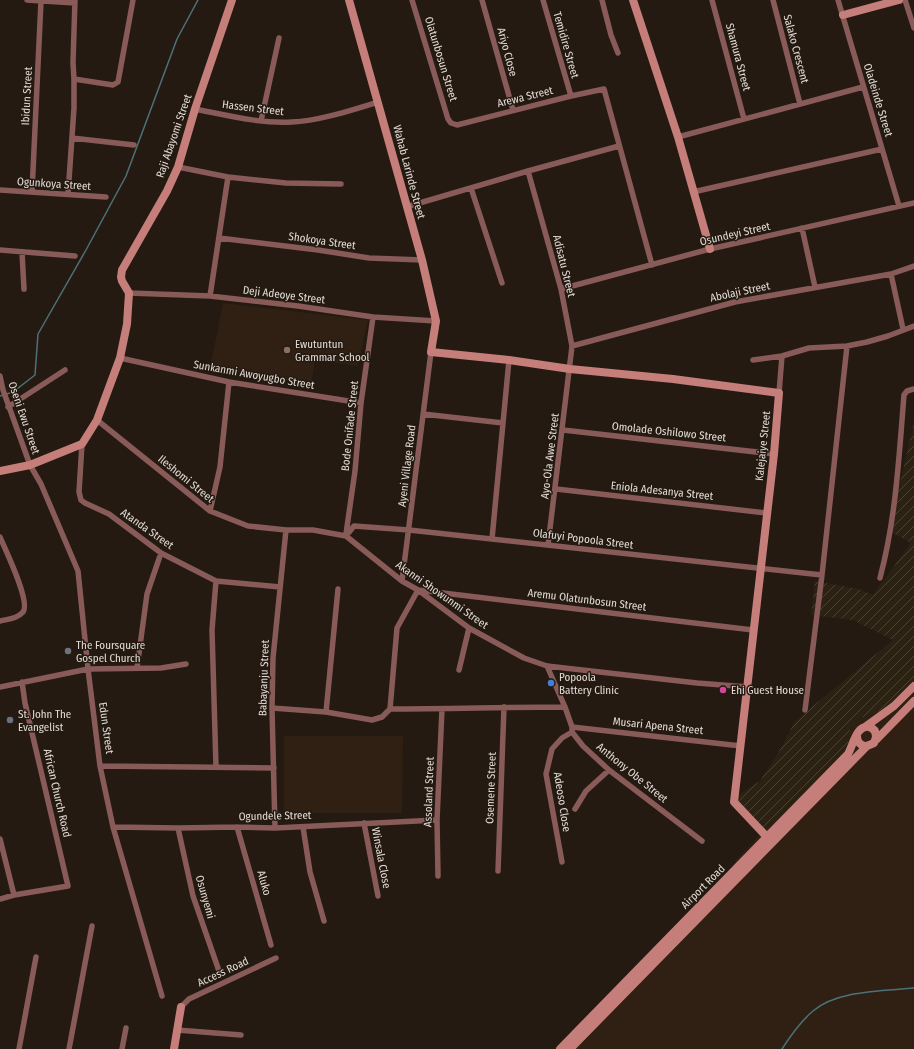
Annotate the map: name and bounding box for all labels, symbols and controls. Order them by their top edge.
street label: Temidire Street [550,10,582,80]
street label: Salako Crescent [781,13,812,85]
street label: Olatunbosun Street [422,15,460,103]
street label: Shamura Street [723,22,753,93]
street label: Ariyo Close [494,26,520,78]
street label: Oladeinde Street [861,62,895,139]
street label: Ibidun Street [19,66,35,126]
street label: Arewa Street [496,84,555,110]
street label: Raji Abayomi Street [154,92,195,180]
street label: Hassen Street [221,98,285,118]
street label: Wahab Larinde Street [390,124,428,221]
street label: Ogunkoya Street [17,175,92,193]
street label: Osundeyi Street [699,220,772,248]
street label: Shokoya Street [288,230,357,252]
street label: Adisatu Street [550,234,578,299]
street label: Abolaji Street [709,279,771,305]
street label: Deji Adeoye Street [242,284,326,307]
place label: Ewutuntun Grammar School [295,338,369,364]
marker: Ewutuntun Grammar School [282,345,292,355]
street label: Sunkanmi Awoyugbo Street [192,358,316,392]
street label: Oseni Ewu Street [6,380,43,456]
street label: Bode Onifade Street [339,380,361,472]
street label: Kalejaiye Street [753,410,773,482]
street label: Ayo-Ola Awe Street [538,412,562,500]
street label: Omolade Oshilowo Street [611,420,727,445]
street label: Ayeni Village Road [396,424,418,508]
street label: Ileshomi Street [155,452,217,506]
street label: Eniola Adesanya Street [610,479,714,503]
street label: Atanda Street [118,506,176,552]
street label: Olafuyi Popoola Street [532,526,634,552]
street label: Akanni Showunmi Street [393,558,491,632]
street label: Aremu Olatunbosun Street [527,586,647,614]
place label: The Foursquare Gospel Church [76,639,145,665]
street label: Babayanju Street [256,639,272,716]
marker: The Foursquare Gospel Church [63,646,73,656]
place label: Popoola Battery Clinic [559,671,619,697]
marker: Popoola Battery Clinic [546,678,556,688]
place label: Ehi Guest House [731,684,804,697]
marker: Ehi Guest House [718,685,728,695]
street label: Edun Street [96,701,116,755]
place label: St. John The Evangelist [18,708,71,734]
marker: St. John The Evangelist [5,715,15,725]
street label: Musari Apena Street [612,715,704,737]
street label: Anthony Obe Street [594,740,671,806]
street label: African Church Road [40,747,74,839]
street label: Osemene Street [483,751,499,824]
street label: Assoland Street [421,756,437,827]
street label: Adeoso Close [551,771,573,833]
street label: Ogundele Street [239,809,312,823]
street label: Winsala Close [369,826,393,890]
street label: Airport Road [678,862,728,912]
street label: Aluko [254,869,274,897]
street label: Osunyemi [193,874,217,920]
street label: Access Road [195,955,251,989]

